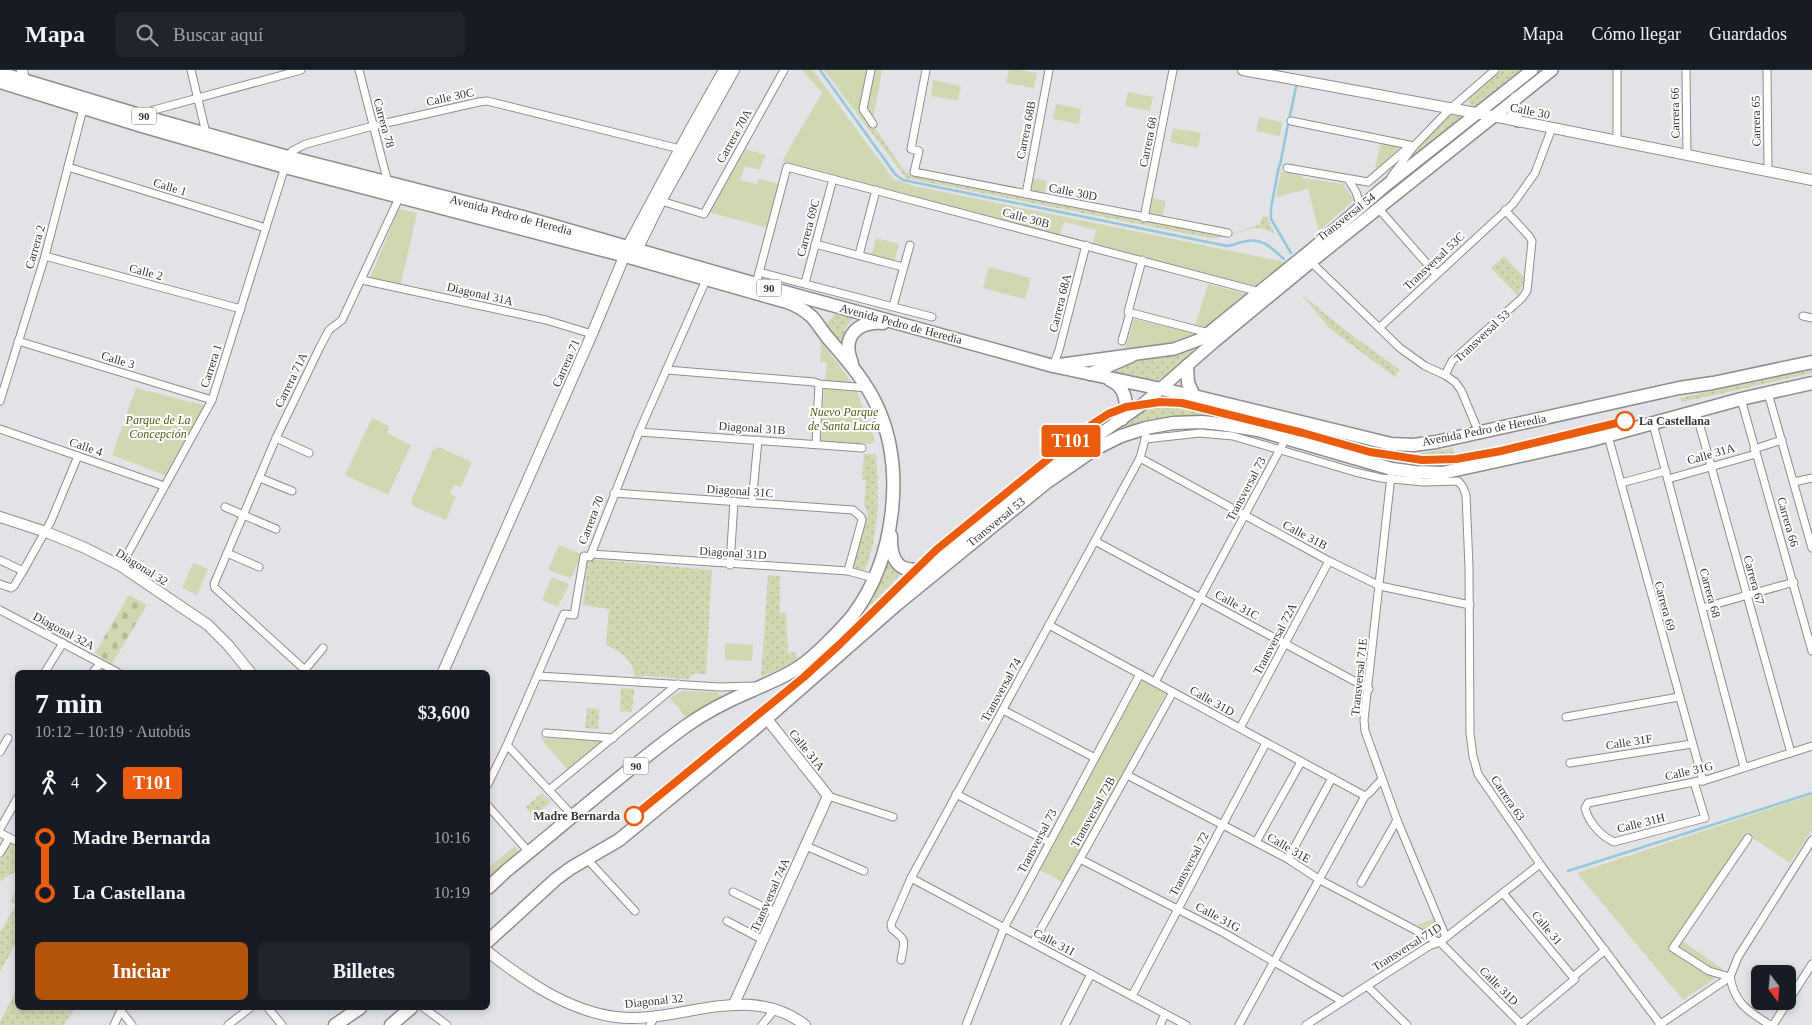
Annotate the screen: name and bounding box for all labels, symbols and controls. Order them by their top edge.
search box [115,12,465,57]
text: Mapa [25,21,85,47]
icon: search [133,21,161,49]
text: Buscar aquí [173,24,263,45]
text: Mapa [1523,24,1564,44]
text: Cómo llegar [1592,24,1681,44]
text: Guardados [1709,24,1787,44]
street label: Calle 30C [425,85,475,109]
street label: Carrera 66 [1668,87,1682,139]
street label: Carrera 65 [1749,95,1763,147]
street label: Carrera 78 [371,97,397,149]
street label: Carrera 68B [1014,100,1038,160]
street label: Calle 30 [1509,100,1551,122]
street label: Carrera 70A [713,106,755,165]
road number: 90 [132,107,156,124]
street label: Carrera 68 [1136,116,1160,168]
street label: Calle 1 [152,175,188,199]
street label: Calle 30D [1048,180,1099,204]
street label: Transversal 54 [1314,190,1378,244]
street label: Avenida Pedro de Heredia [448,192,574,238]
street label: Carrera 69C [794,198,822,258]
street label: Calle 30B [1001,205,1051,231]
street label: Carrera 2 [22,223,48,271]
street label: Transversal 53C [1400,229,1468,293]
street label: Calle 2 [128,261,164,283]
street label: Carrera 68A [1046,272,1074,334]
street label: Diagonal 31A [445,280,515,309]
road number: 90 [756,280,782,297]
street label: Avenida Pedro de Heredia [838,301,964,347]
street label: Transversal 53 [1451,307,1513,365]
street label: Carrera 71 [549,337,583,389]
street label: Carrera 1 [197,342,225,390]
street label: Calle 3 [100,348,136,372]
street label: Carrera 71A [272,350,311,410]
park label: Nuevo Parque de Santa Lucía [808,405,880,433]
street label: Avenida Pedro de Heredia [1421,411,1548,449]
marker: La Castellana [1615,411,1635,431]
park label: Parque de La Concepción [125,413,190,441]
place label: La Castellana [1639,414,1710,428]
street label: Diagonal 31B [718,419,786,437]
line badge: T101 [1036,425,1106,457]
text: T101 [1051,431,1091,451]
street label: Calle 4 [67,435,105,459]
street label: Calle 31A [1686,440,1737,467]
street label: Transversal 73 [1223,455,1269,523]
street label: Diagonal 31C [706,482,774,500]
street label: Carrera 70 [575,494,607,546]
street label: Transversal 53 [964,494,1028,550]
street label: Carrera 66 [1774,496,1802,548]
street label: Calle 31B [1280,517,1330,553]
street label: Diagonal 31D [699,544,768,562]
street label: Diagonal 32 [113,545,171,589]
street label: Carrera 67 [1741,554,1767,606]
street label: Carrera 68 [1697,567,1723,619]
street label: Carrera 69 [1652,580,1678,632]
street label: Calle 31C [1212,587,1262,623]
street label: Transversal 72A [1250,600,1300,677]
street label: Diagonal 32A [31,609,97,653]
street label: Transversal 71E [1348,638,1370,716]
street label: Transversal 74 [978,656,1024,724]
street label: Calle 31D [1187,683,1237,719]
text: 7 min [35,688,103,719]
text: $3,600 [418,702,470,723]
text: 10:12 – 10:19 · Autobús [35,723,191,740]
street label: Calle 31A [786,727,828,774]
street label: Calle 31F [1605,731,1654,753]
road number: 90 [624,758,648,774]
street label: Calle 31G [1664,759,1715,783]
icon: walk [35,769,63,797]
icon: forward [87,769,115,797]
text: T101 [133,773,172,793]
street label: Carrera 63 [1488,773,1528,823]
text: 4 [71,774,79,791]
street label: Transversal 72B [1068,774,1118,850]
marker: Madre Bernarda [624,806,644,826]
street label: Transversal 73 [1014,807,1060,875]
place label: Madre Bernarda [533,809,620,823]
street label: Calle 31H [1616,810,1667,836]
text: Madre Bernarda [73,827,210,848]
text: 10:16 [434,829,470,846]
street label: Transversal 72 [1166,830,1212,898]
street label: Calle 31E [1265,830,1313,866]
street label: Transversal 74A [747,856,793,934]
text: La Castellana [73,882,185,903]
text: 10:19 [434,884,470,901]
street label: Calle 31G [1193,899,1243,935]
street label: Calle 31 [1529,908,1565,948]
street label: Transversal 71D [1370,920,1445,974]
street label: Calle 31I [1031,925,1077,959]
button: Iniciar [35,942,248,1000]
button: Billetes [258,942,470,1000]
street label: Calle 31D [1477,964,1522,1009]
north arrow [1751,965,1796,1010]
map controls [1751,965,1796,1010]
street label: Diagonal 32 [624,991,684,1011]

